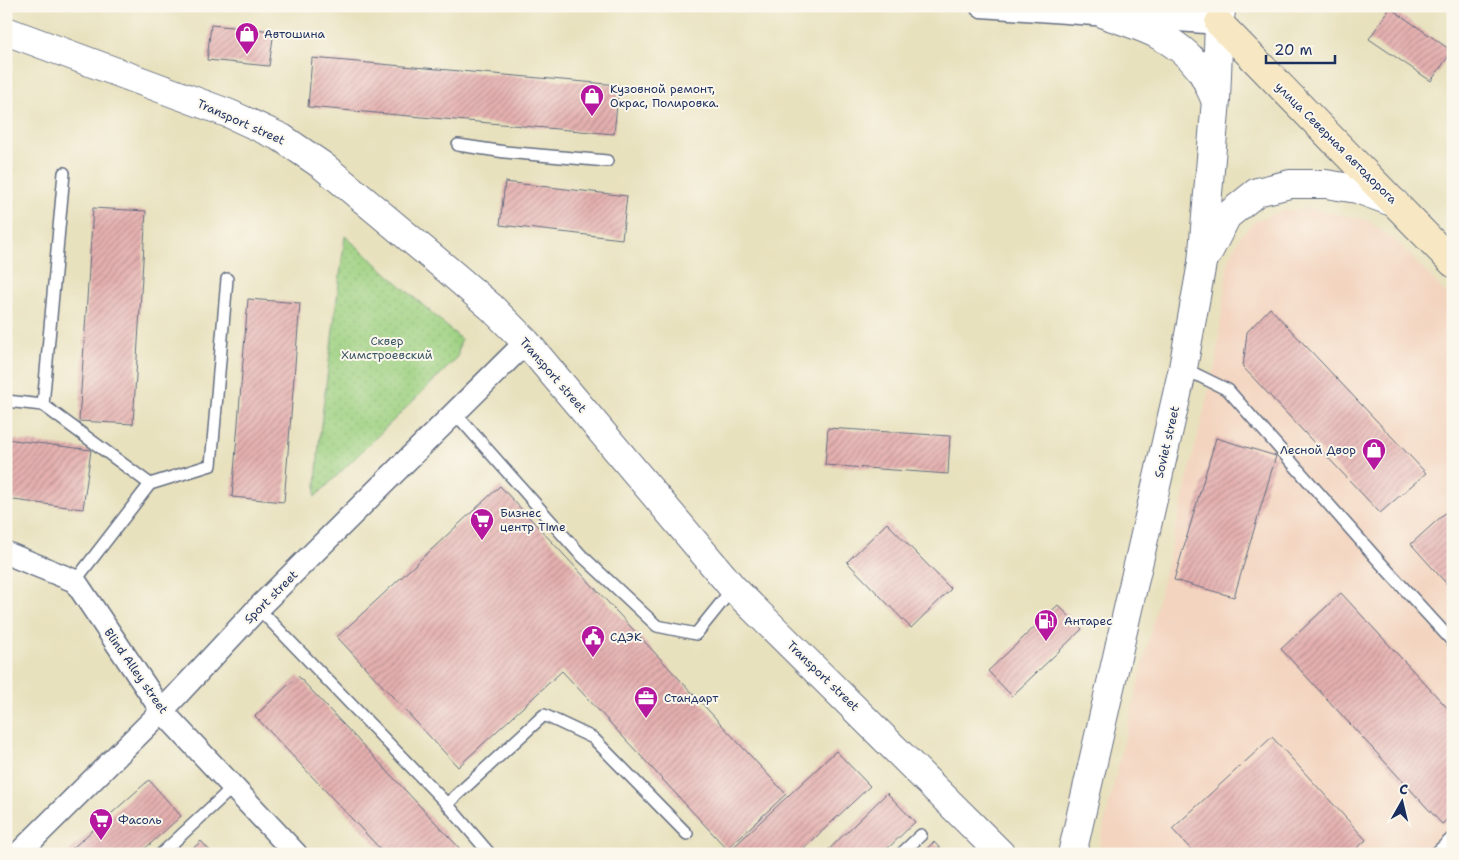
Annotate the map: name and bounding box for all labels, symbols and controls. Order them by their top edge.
shop icon: Автошина [234,21,260,55]
place label: Автошина [264,26,325,42]
scale bar [1266,32,1335,64]
text: 20 m [1274,40,1313,60]
street label: улица Северная автодорога [1272,79,1401,208]
place label: Кузовной ремонт, Окрас, Полировка. [610,81,719,111]
shop icon: Кузовной ремонт, Окрас, Полировка. [579,83,605,117]
street label: Transport street [195,95,287,149]
park label: Сквер Химстроевский [341,333,433,363]
street label: Transport street [516,334,590,416]
street label: Soviet street [1151,404,1183,480]
shop icon: Лесной Двор [1361,437,1387,471]
place label: Лесной Двор [1280,442,1356,458]
place label: Бизнес центр Time [500,505,566,535]
supermarket icon: Бизнес центр Time [469,507,495,541]
street label: Sport street [241,567,301,627]
fuel station icon: Антарес [1033,608,1059,642]
place label: Антарес [1064,613,1112,629]
public building icon: СДЭК [580,624,606,658]
street label: Blind Alley street [100,625,172,717]
place label: СДЭК [610,629,642,645]
street label: Transport street [783,637,863,715]
office icon: Стандарт [633,685,659,719]
place label: Стандарт [664,690,719,706]
north arrow [1376,778,1426,828]
text: С [1398,780,1409,799]
supermarket icon: Фасоль [88,807,114,841]
place label: Фасоль [118,812,162,828]

